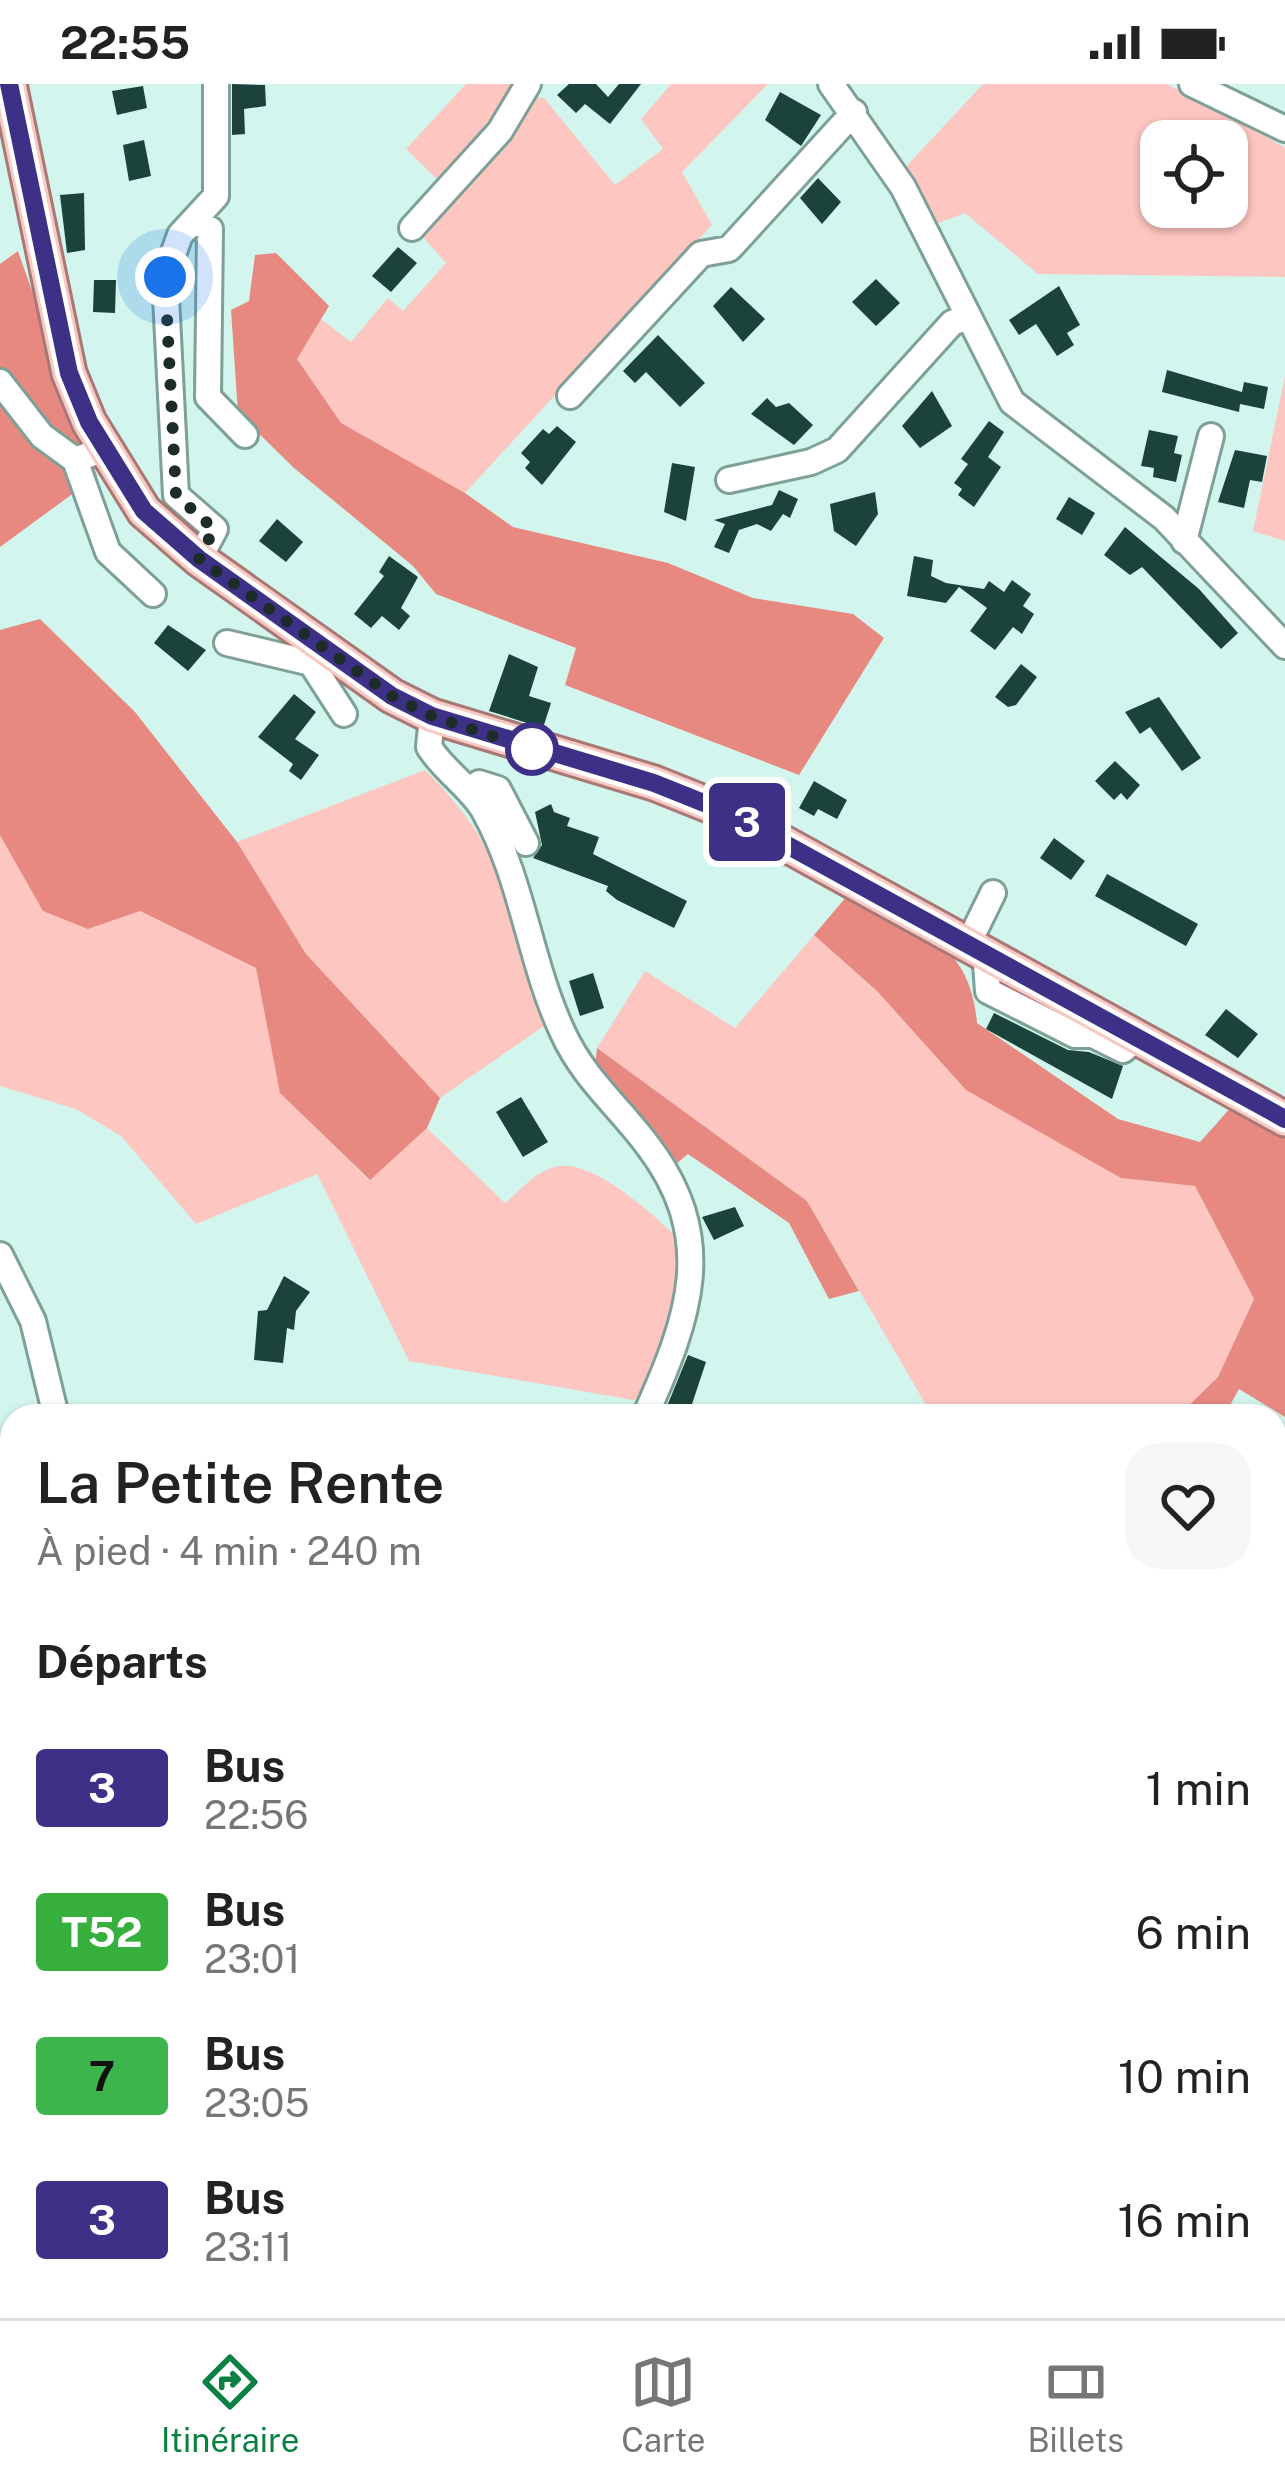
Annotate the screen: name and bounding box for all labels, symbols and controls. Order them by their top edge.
text: 22:55 [60,16,190,69]
map controls [1140,120,1248,228]
button: locate [1140,120,1248,228]
your location [135,247,195,307]
unlabelled marker [507,724,557,774]
line badge: 3 [708,783,786,861]
text: 3 [733,797,761,846]
button: heart [1125,1443,1251,1569]
text: La Petite Rente [36,1449,444,1516]
text: À pied · 4 min · 240 m [36,1528,422,1574]
text: Départs [36,1635,208,1688]
text: Bus [204,1739,285,1792]
text: 1 min [1145,1762,1251,1815]
text: 3 [88,1763,116,1812]
text: 22:56 [204,1792,309,1838]
text: Bus [204,1883,285,1936]
text: 6 min [1136,1906,1251,1959]
text: T52 [62,1907,142,1956]
text: 23:01 [204,1936,300,1982]
text: Bus [204,2027,285,2080]
text: 10 min [1118,2050,1251,2103]
text: 7 [89,2051,115,2100]
text: 23:05 [204,2080,309,2126]
text: Bus [204,2171,285,2224]
text: 16 min [1117,2194,1251,2247]
text: 3 [88,2195,116,2244]
text: 23:11 [204,2224,292,2270]
tab: Itinéraire [161,2349,299,2459]
tab: Carte [621,2349,706,2459]
tab: Billets [1027,2349,1124,2459]

